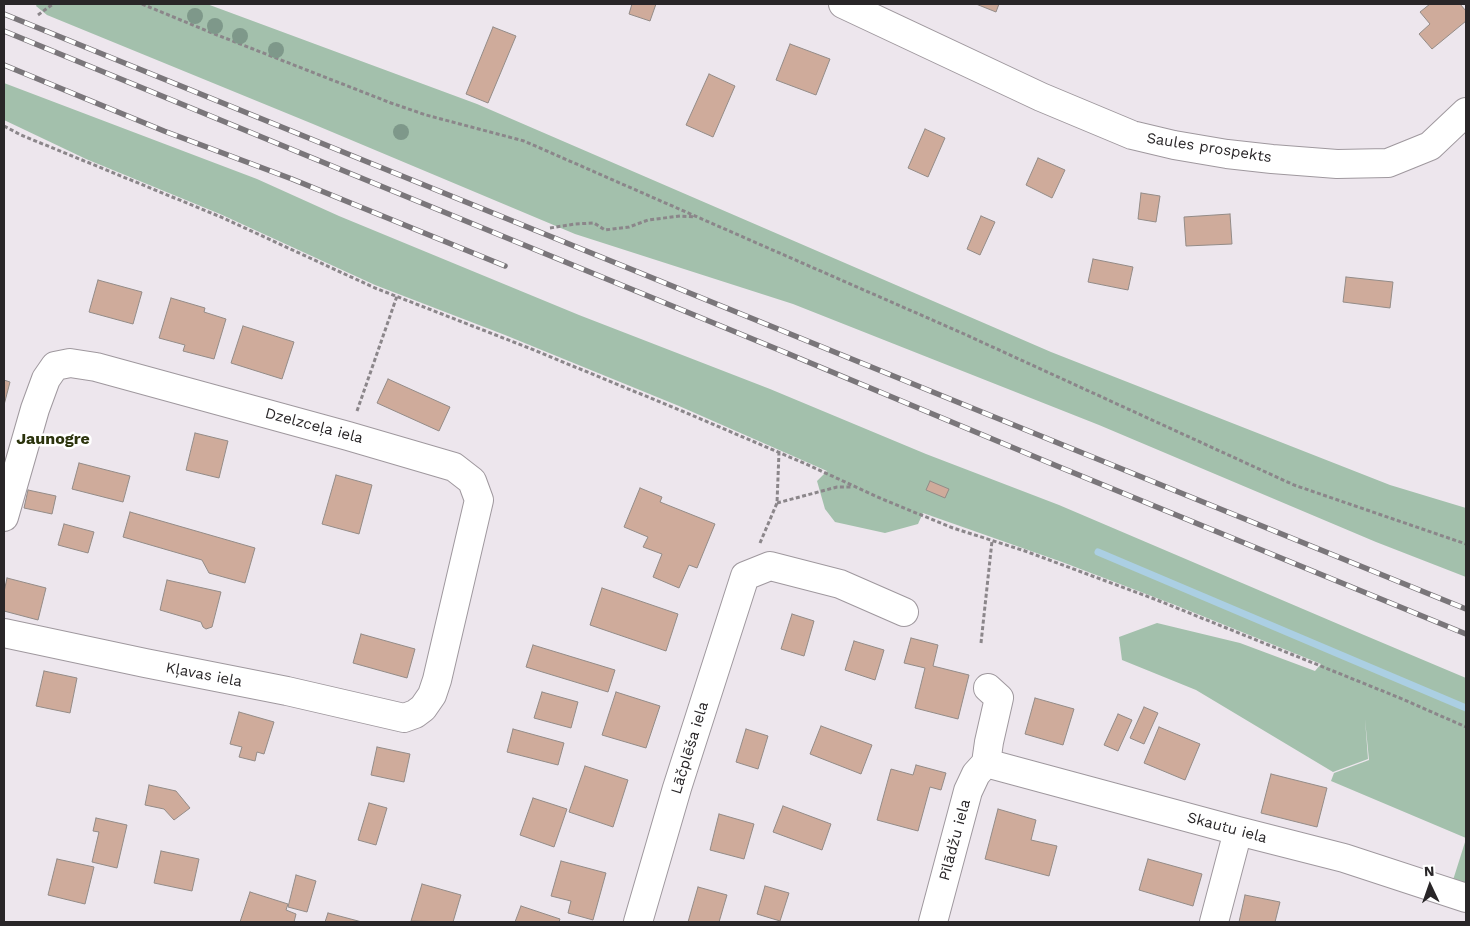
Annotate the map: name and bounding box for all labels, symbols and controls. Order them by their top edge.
street label: Saules prospekts [1145,129,1273,167]
street label: Dzelzceļa iela [263,404,365,448]
district label: Jaunogre [16,429,90,449]
street label: Kļavas iela [164,659,244,691]
street label: Lāčplēša iela [667,700,713,796]
street label: Pīlādžu iela [935,797,975,883]
street label: Skautu iela [1185,809,1269,847]
north arrow [1405,861,1455,911]
text: N [1424,863,1435,879]

